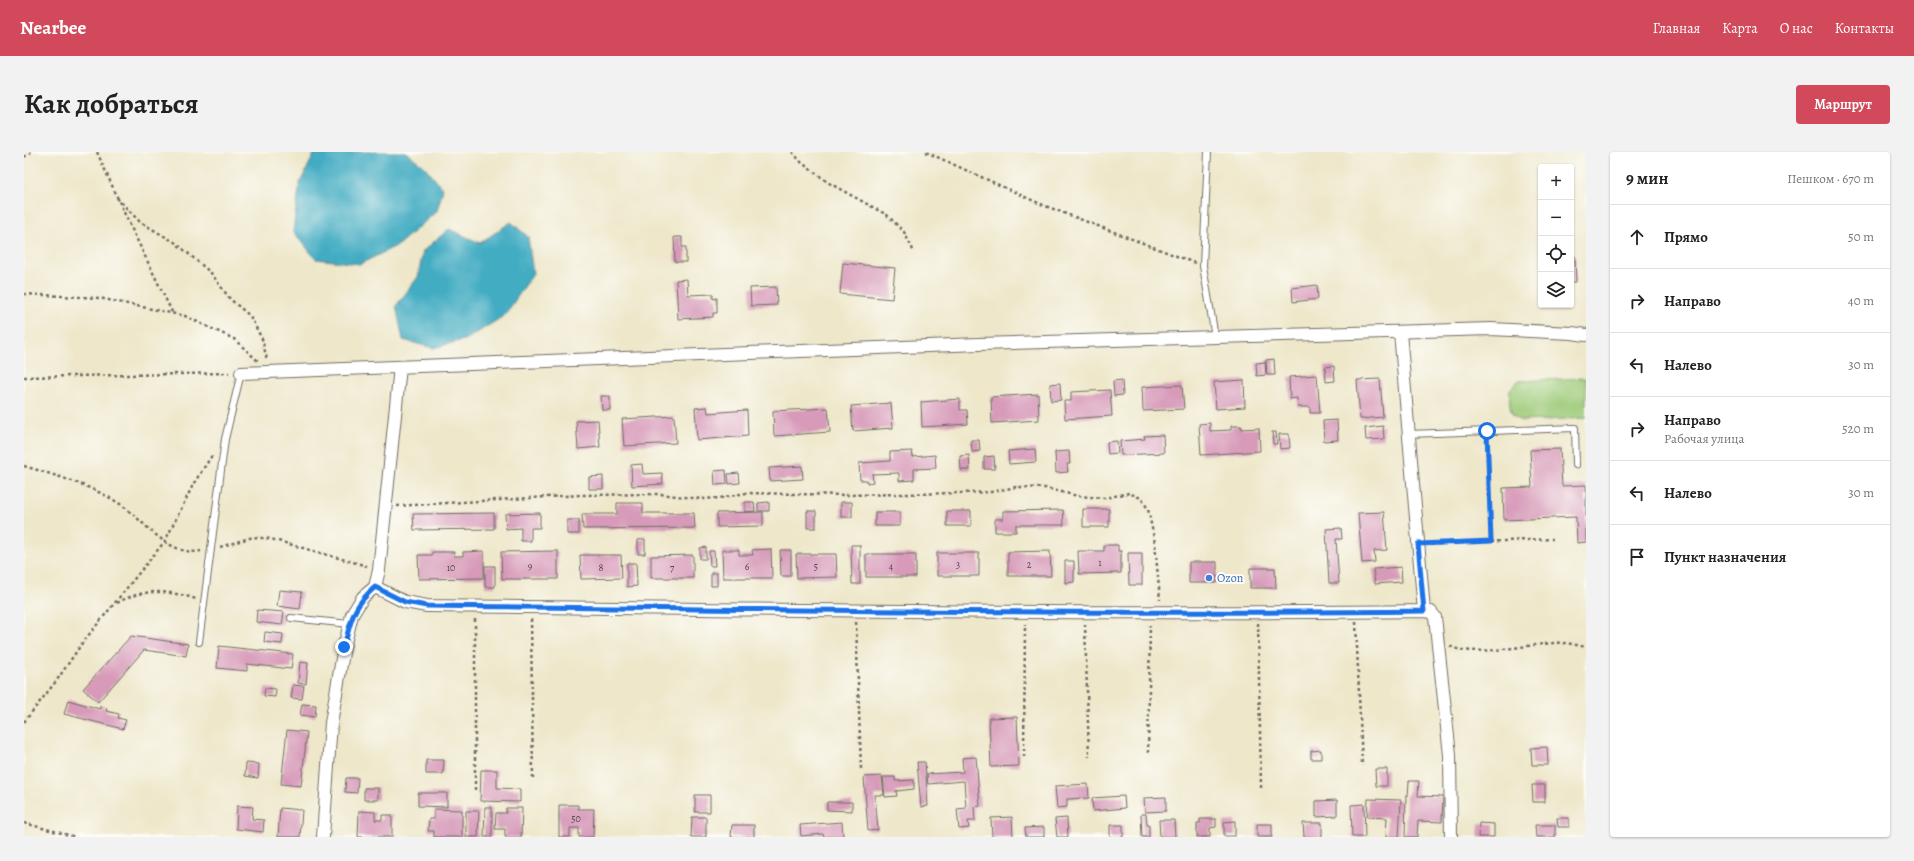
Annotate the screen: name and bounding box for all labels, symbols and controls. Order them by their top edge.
text: Nearbee [20,15,86,41]
text: Главная [1653,19,1700,38]
text: Карта [1722,19,1758,38]
text: О нас [1780,19,1813,38]
text: Контакты [1835,19,1894,38]
text: Как добраться [24,85,199,123]
button: Маршрут [1796,85,1890,124]
map controls [1538,164,1574,308]
button: + [1538,164,1574,200]
text: 9 мин [1626,167,1668,190]
text: Пешком · 670 m [1787,170,1874,187]
button: − [1538,200,1574,236]
icon: ahead [1626,226,1648,248]
text: Прямо [1664,227,1708,247]
text: 50 m [1848,228,1874,245]
button: locate [1538,236,1574,272]
button: layers [1538,272,1574,308]
icon: right [1626,290,1648,312]
text: Направо [1664,291,1721,311]
text: 40 m [1848,292,1874,309]
icon: left [1626,354,1648,376]
text: Налево [1664,355,1712,375]
text: 30 m [1848,356,1874,373]
text: Направо [1664,410,1721,430]
icon: right [1626,418,1648,440]
text: 520 m [1842,420,1874,437]
route start [1478,422,1496,440]
text: Рабочая улица [1664,430,1745,447]
icon: left [1626,482,1648,504]
text: Налево [1664,483,1712,503]
text: 30 m [1848,484,1874,501]
icon: arrive [1626,546,1648,568]
text: Пункт назначения [1664,547,1786,567]
house number: 1 [1098,556,1102,569]
house number: 3 [956,558,960,571]
house number: 2 [1027,558,1032,571]
house number: 9 [528,559,533,572]
house number: 6 [745,560,750,573]
house number: 5 [814,560,818,573]
house number: 4 [889,560,894,573]
house number: 10 [447,561,455,574]
house number: 8 [599,561,604,574]
house number: 7 [670,561,675,574]
place label: Ozon [1217,570,1244,586]
marker: Ozon [1204,573,1214,583]
route end [335,638,353,656]
house number: 50 [571,812,581,825]

